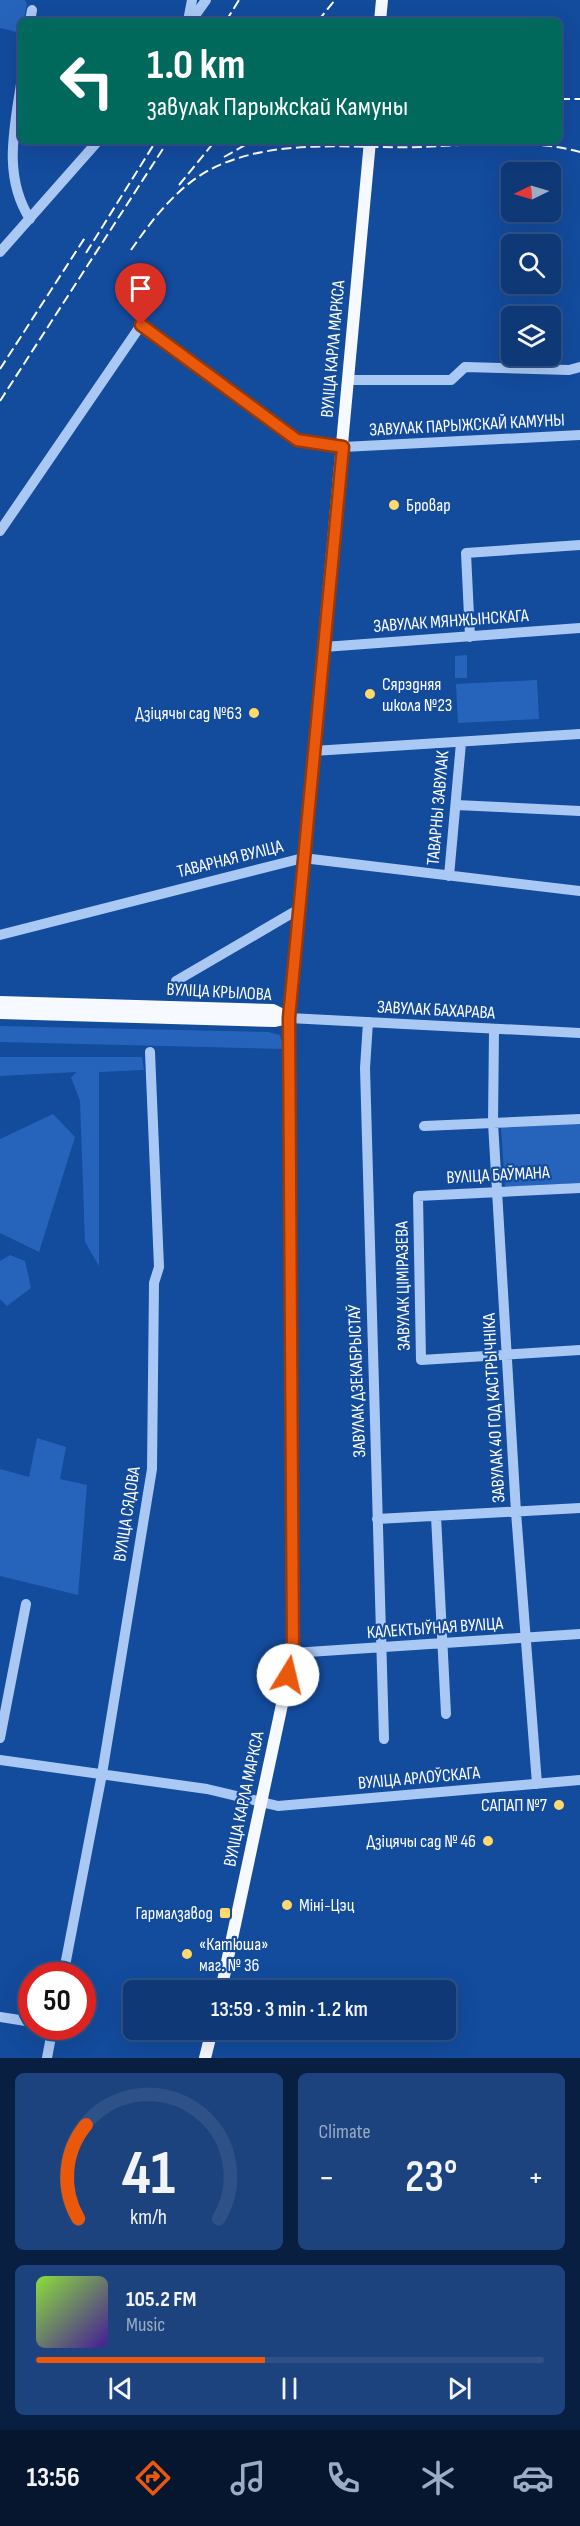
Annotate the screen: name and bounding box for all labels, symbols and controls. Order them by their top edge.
text: 1.0 km [147,40,245,91]
icon: left [48,42,126,120]
text: завулак Парыжскай Камуны [147,91,408,123]
north arrow [501,162,561,222]
map controls [501,162,561,366]
button: search [501,234,561,294]
pin [115,263,166,325]
icon: arrive [124,272,157,305]
street label: ВУЛІЦА КАРЛА МАРКСА [317,279,349,418]
button: layers [501,306,561,366]
street label: ЗАВУЛАК ПАРЫЖСКАЙ КАМУНЫ [369,409,565,441]
place label: Бровар [406,495,451,516]
marker: Бровар [387,498,401,512]
street label: ЗАВУЛАК МЯНЖЫНСКАГА [373,605,530,637]
place label: Сярэдняя школа №23 [382,674,452,716]
marker: Сярэдняя школа №23 [363,687,377,701]
place label: Дзіцячы сад №63 [135,703,242,724]
marker: Дзіцячы сад №63 [247,706,261,720]
street label: ТАВАРНЫ ЗАВУЛАК [423,749,454,866]
street label: ТАВАРНАЯ ВУЛІЦА [175,836,285,882]
street label: ВУЛІЦА КРЫЛОВА [166,979,272,1005]
street label: ЗАВУЛАК БАХАРАВА [376,996,496,1024]
street label: ВУЛІЦА БАЎМАНА [446,1162,550,1188]
street label: ЗАВУЛАК ЦІМІРАЗЕВА [391,1221,415,1351]
street label: ЗАВУЛАК ДЗЕКАБРЫСТАЎ [344,1304,370,1458]
street label: ЗАВУЛАК 40 ГОД КАСТРЫЧНІКА [479,1312,509,1503]
street label: ВУЛІЦА СЯДОВА [109,1465,145,1563]
street label: КАЛЕКТЫЎНАЯ ВУЛІЦА [366,1613,504,1643]
position arrow [256,1643,320,1707]
street label: ВУЛІЦА КАРЛА МАРКСА [219,1729,269,1869]
street label: ВУЛІЦА АРЛОЎСКАГА [357,1762,481,1794]
place label: САПАП №7 [481,1795,548,1816]
marker: САПАП №7 [552,1798,566,1812]
place label: Дзіцячы сад № 46 [366,1831,476,1852]
marker: Дзіцячы сад № 46 [481,1834,495,1848]
place label: Міні-Цэц [299,1895,355,1916]
marker: Міні-Цэц [280,1898,294,1912]
place label: Гармалзавод [135,1903,213,1924]
marker: Гармалзавод [218,1906,232,1920]
place label: «Катюша» маг. № 36 [199,1934,268,1976]
marker: «Катюша» маг. № 36 [180,1947,194,1961]
speed limit sign: 50 [18,1962,96,2040]
text: 13:59 · 3 min · 1.2 km [211,1996,368,2023]
text: Climate [319,2120,371,2144]
text: 41 [122,2137,176,2212]
text: 23° [405,2150,458,2205]
text: − [319,2158,335,2198]
text: + [528,2158,544,2198]
text: km/h [130,2205,167,2230]
text: 105.2 FM [126,2286,196,2313]
text: Music [126,2313,165,2337]
icon: previous [104,2372,137,2405]
icon: pause [273,2372,306,2405]
icon: next [443,2372,476,2405]
icon: directions [132,2457,174,2499]
icon: music [227,2457,269,2499]
icon: phone [322,2457,364,2499]
icon: climate [417,2457,459,2499]
icon: car [512,2457,554,2499]
text: 13:56 [26,2462,80,2494]

